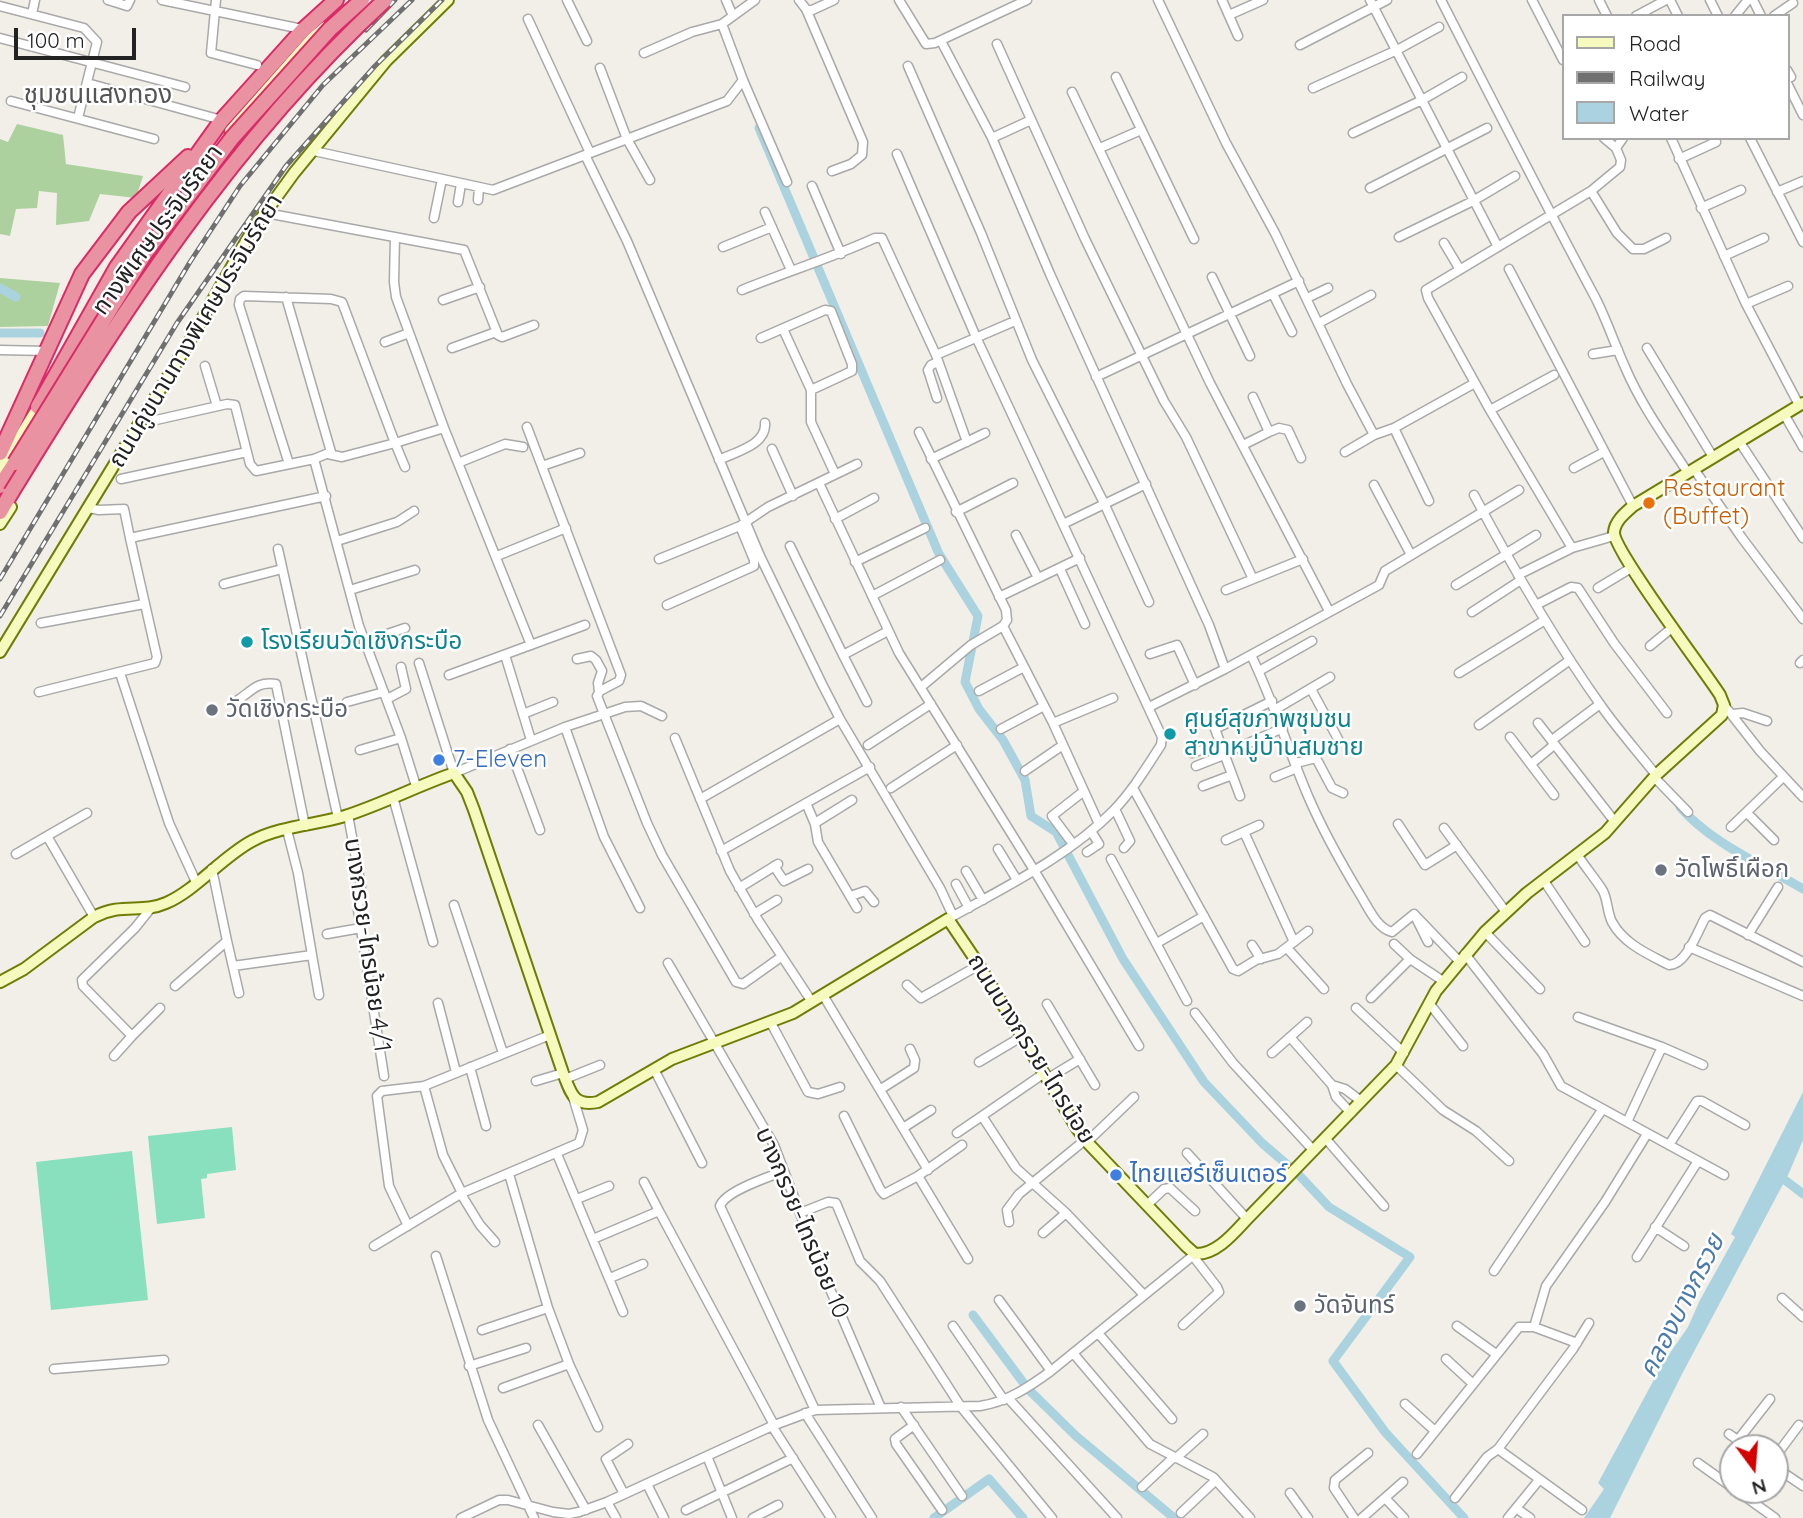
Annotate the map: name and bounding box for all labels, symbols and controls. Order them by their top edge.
scale bar [18,14,140,58]
legend [1562,14,1789,140]
text: 100 m [27,27,85,53]
text: Road [1629,30,1681,56]
text: Railway [1629,65,1705,91]
district label: ชุมชนแสงทอง [24,79,172,111]
text: Water [1629,100,1689,126]
street label: ทางพิเศษประจิมรัถยา [87,139,229,321]
street label: ถนนคู่ขนานทางพิเศษประจิมรัถยา [103,189,289,473]
place label: Restaurant (Buffet) [1663,475,1785,531]
marker: Restaurant (Buffet) [1641,495,1657,511]
place label: โรงเรียนวัดเชิงกระบือ [261,628,462,656]
marker: โรงเรียนวัดเชิงกระบือ [239,634,255,650]
place label: วัดเชิงกระบือ [226,696,348,724]
marker: วัดเชิงกระบือ [204,702,220,718]
place label: ศูนย์สุขภาพชุมชน สาขาหมู่บ้านสมชาย [1184,706,1364,762]
marker: ศูนย์สุขภาพชุมชน สาขาหมู่บ้านสมชาย [1162,726,1178,742]
place label: 7-Eleven [453,746,547,774]
marker: 7-Eleven [431,752,447,768]
street label: บางกรวย-ไทรน้อย 4/1 [338,836,396,1054]
place label: วัดโพธิ์เผือก [1675,856,1789,884]
marker: วัดโพธิ์เผือก [1653,862,1669,878]
street label: ถนนบางกรวย-ไทรน้อย [961,949,1101,1149]
street label: บางกรวย-ไทรน้อย 10 [749,1123,855,1323]
place label: ไทยแฮร์เซ็นเตอร์ [1130,1161,1287,1189]
marker: ไทยแฮร์เซ็นเตอร์ [1108,1167,1124,1183]
water label: คลองบางกรวย [1633,1229,1731,1383]
place label: วัดจันทร์ [1314,1292,1394,1320]
marker: วัดจันทร์ [1292,1298,1308,1314]
north arrow [1719,1434,1789,1504]
text: N [1749,1474,1769,1501]

